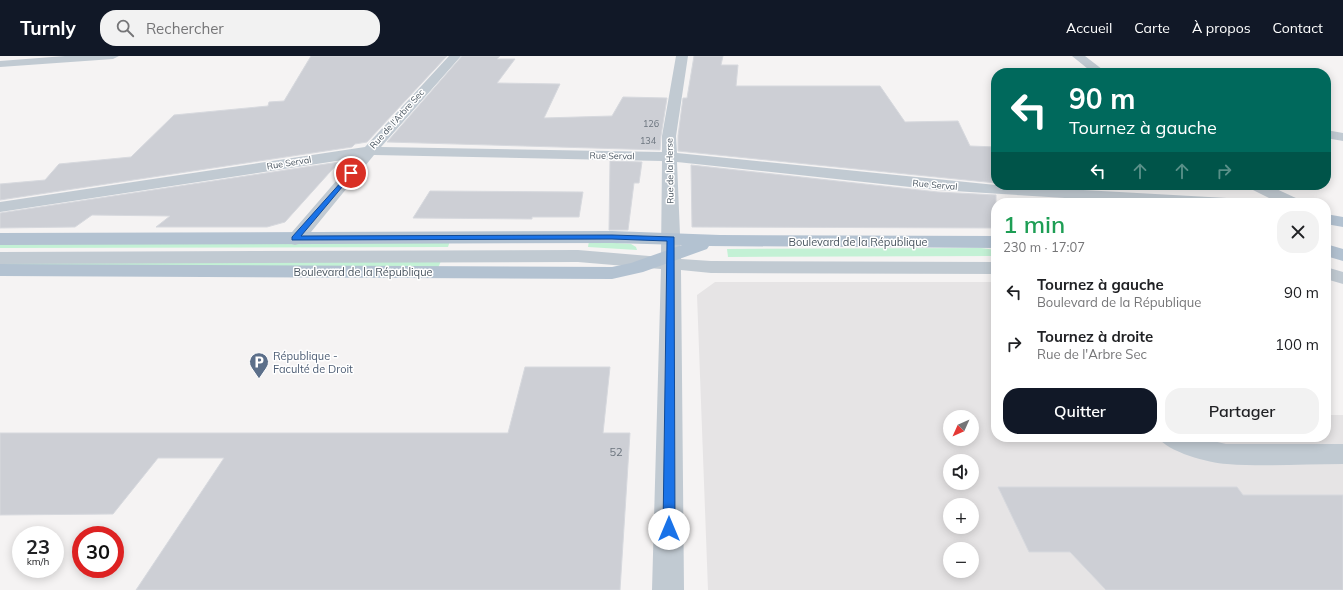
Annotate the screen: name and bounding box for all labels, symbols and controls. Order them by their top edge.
search box [100,10,380,46]
text: Turnly [20,16,76,40]
icon: search [114,17,136,39]
text: Rechercher [146,19,224,38]
text: Accueil [1066,19,1112,37]
text: Carte [1134,19,1170,37]
text: À propos [1192,19,1251,37]
text: Contact [1273,19,1323,37]
text: 90 m [1069,81,1135,116]
icon: left [1003,84,1055,136]
street label: Rue de l'Arbre Sec [367,86,427,151]
text: Tournez à gauche [1069,116,1217,139]
house number: 126 [643,118,659,129]
house number: 134 [640,135,657,146]
street label: Rue de la Herse [663,138,676,204]
street label: Rue Serval [589,150,635,161]
street label: Rue Serval [266,154,312,171]
pin [334,156,368,190]
icon: left [1087,160,1109,182]
icon: ahead [1129,160,1151,182]
icon: ahead [1171,160,1193,182]
icon: right [1213,160,1235,182]
icon: arrive [340,162,362,184]
street label: Rue Serval [912,177,958,192]
text: 1 min [1003,209,1065,239]
button: close [1277,211,1319,253]
street label: Boulevard de la République [788,235,928,249]
text: 230 m · 17:07 [1003,239,1085,255]
street label: Boulevard de la République [293,265,433,279]
text: Tournez à gauche [1037,275,1164,294]
icon: left [1003,281,1025,303]
text: 90 m [1284,283,1319,302]
text: Boulevard de la République [1037,294,1201,310]
text: Tournez à droite [1037,327,1153,346]
icon: right [1003,333,1025,355]
text: 100 m [1275,335,1319,354]
text: Rue de l'Arbre Sec [1037,346,1147,362]
place label: République - Faculté de Droit [273,349,353,376]
parking icon: République - Faculté de Droit [248,351,270,379]
button: Quitter [1003,388,1157,434]
button: Partager [1165,388,1319,434]
north arrow [943,410,979,446]
map controls [943,410,979,578]
house number: 52 [609,445,623,459]
button: sound [943,454,979,490]
button: + [943,498,979,534]
position arrow [648,508,690,550]
speed limit sign: 30 [72,526,124,578]
text: 23 [26,534,50,559]
button: − [943,542,979,578]
text: km/h [27,555,49,568]

